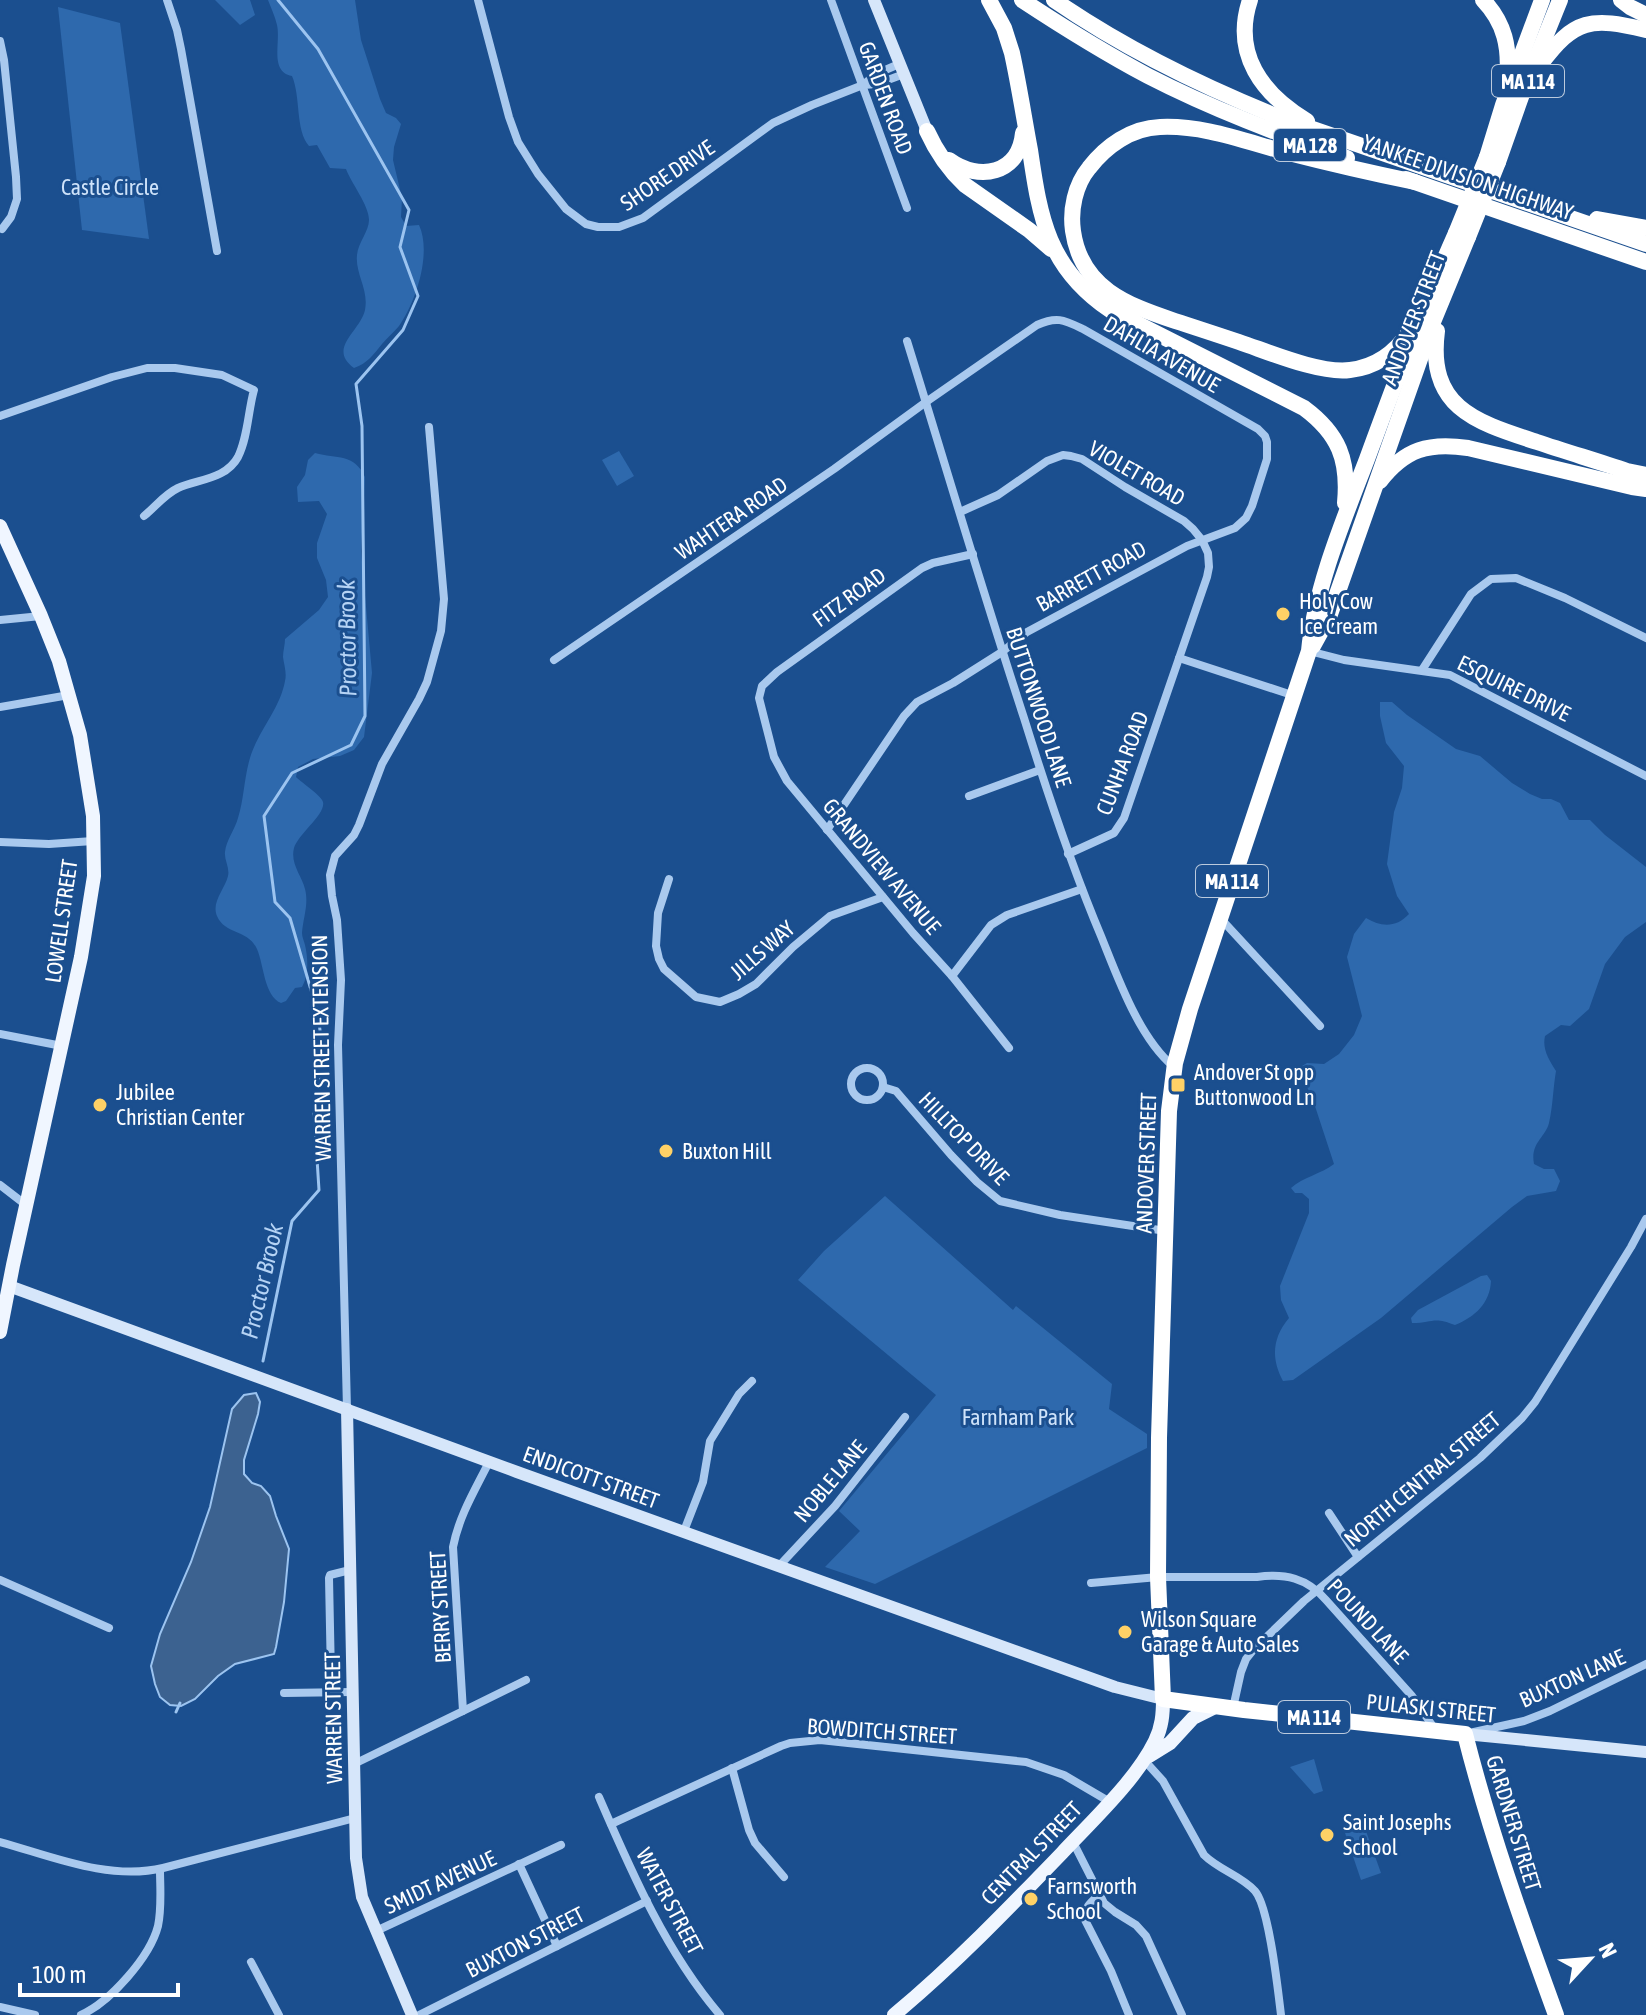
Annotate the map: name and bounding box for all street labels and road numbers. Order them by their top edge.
street label: GARDEN ROAD [854,38,918,158]
road number: MA 114 [1492,65,1564,97]
road number: MA 128 [1274,129,1346,161]
street label: YANKEE DIVISION HIGHWAY [1359,129,1577,225]
street label: SHORE DRIVE [615,134,719,216]
street label: ANDOVER STREET [1376,247,1451,389]
street label: DAHLIA AVENUE [1099,310,1225,398]
street label: VIOLET ROAD [1084,435,1190,511]
street label: WAHTERA ROAD [670,471,792,565]
street label: BARRETT ROAD [1032,535,1150,617]
street label: FITZ ROAD [807,562,891,632]
street label: BUTTONWOOD LANE [1001,624,1077,791]
street label: ESQUIRE DRIVE [1453,649,1575,727]
street label: CUNHA ROAD [1090,707,1154,819]
street label: GRANDVIEW AVENUE [818,793,947,940]
street label: LOWELL STREET [39,857,83,984]
road number: MA 114 [1196,865,1268,897]
street label: JILLS WAY [724,915,800,985]
street label: WARREN STREET EXTENSION [306,934,336,1162]
street label: HILLTOP DRIVE [914,1086,1015,1190]
street label: ANDOVER STREET [1131,1092,1161,1234]
street label: NORTH CENTRAL STREET [1339,1406,1506,1552]
street label: NOBLE LANE [788,1434,872,1527]
street label: ENDICOTT STREET [519,1440,663,1514]
street label: BERRY STREET [424,1550,456,1664]
street label: POUND LANE [1322,1573,1414,1669]
street label: BUXTON LANE [1515,1643,1629,1713]
street label: WARREN STREET [319,1651,347,1784]
street label: PULASKI STREET [1365,1688,1497,1728]
road number: MA 114 [1278,1701,1350,1733]
street label: BOWDITCH STREET [806,1713,958,1749]
street label: GARDNER STREET [1481,1752,1547,1894]
street label: CENTRAL STREET [975,1796,1087,1910]
street label: WATER STREET [631,1843,709,1959]
street label: SMIDT AVENUE [380,1845,500,1919]
street label: BUXTON STREET [461,1901,589,1983]

